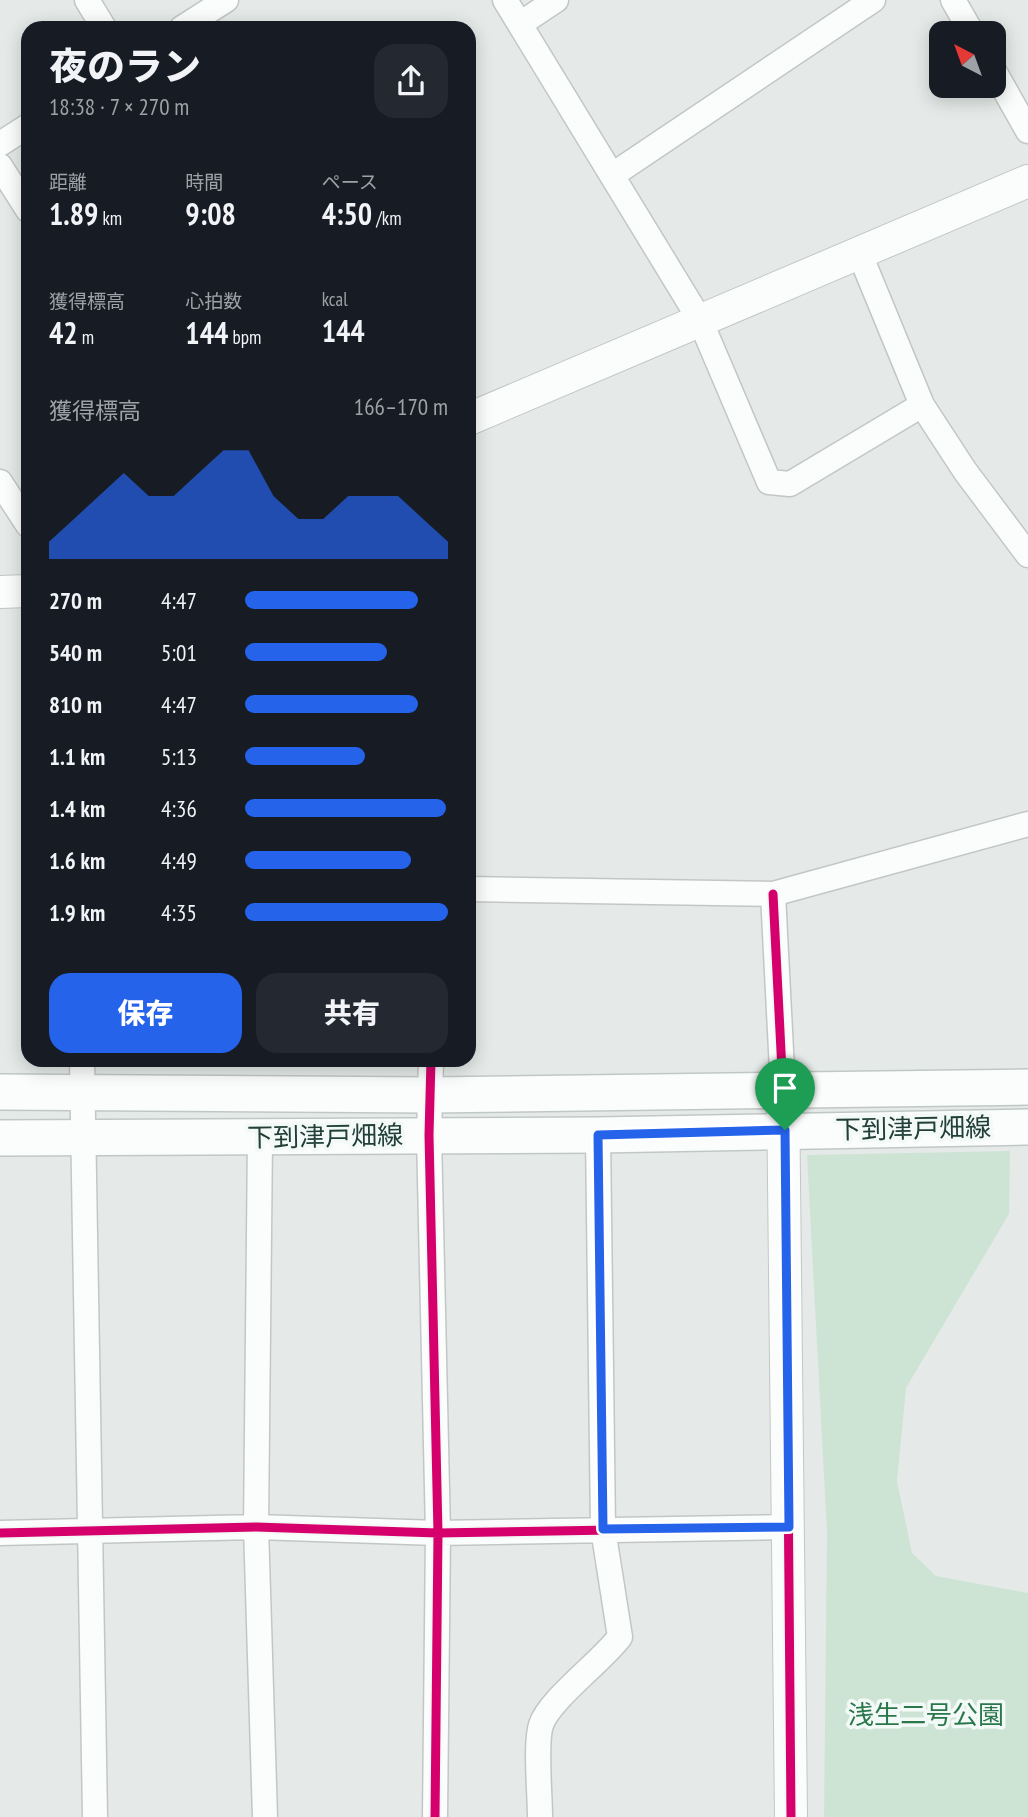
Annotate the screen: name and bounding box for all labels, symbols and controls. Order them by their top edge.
north arrow [929,21,1006,98]
map controls [929,21,1006,98]
text: 夜のラン [49,41,201,90]
button: share [374,44,448,118]
text: 18:38 · 7 × 270 m [49,92,189,121]
text: 距離 [49,170,87,194]
text: 時間 [185,170,223,194]
text: ペース [322,170,378,194]
text: 1.89 [49,194,98,233]
text: 9:08 [185,194,236,233]
text: 4:50 [322,194,372,233]
text: km [98,206,122,230]
text: /km [372,206,402,230]
text: kcal [322,287,348,311]
text: 獲得標高 [49,289,125,313]
text: 心拍数 [185,289,242,313]
text: 144 [322,311,365,350]
text: 42 [49,313,78,352]
text: 144 [185,313,228,352]
text: m [78,325,94,349]
text: bpm [228,325,261,349]
text: 166–170 m [354,392,448,421]
text: 獲得標高 [49,396,141,425]
text: 270 m [49,586,102,615]
text: 4:47 [161,586,197,615]
text: 540 m [49,638,102,667]
text: 5:01 [161,638,197,667]
text: 810 m [49,690,102,719]
text: 4:47 [161,690,197,719]
text: 1.1 km [49,742,105,771]
text: 5:13 [161,742,197,771]
text: 1.4 km [49,794,105,823]
text: 4:36 [161,794,197,823]
text: 1.6 km [49,846,105,875]
text: 4:49 [161,846,197,875]
text: 1.9 km [49,898,105,927]
text: 4:35 [161,898,197,927]
button: 保存 [49,973,242,1053]
button: 共有 [256,973,448,1053]
pin [755,1058,815,1130]
icon: arrive [766,1069,804,1107]
street label: 下到津戸畑線 [835,1110,991,1146]
street label: 下到津戸畑線 [247,1118,403,1154]
park label: 浅生二号公園 [848,1698,1004,1731]

